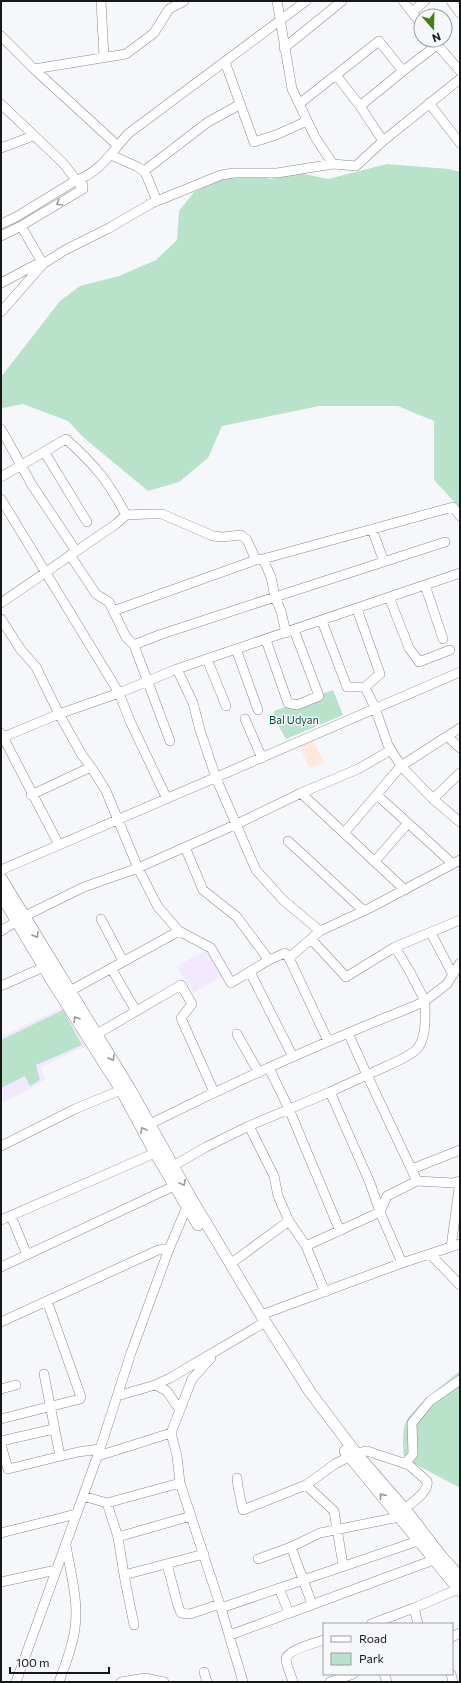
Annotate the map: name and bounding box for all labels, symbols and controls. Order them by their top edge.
north arrow [413,8,453,48]
text: N [430,30,443,45]
one-way arrow [56,199,63,206]
park label: Bal Udyan [269,713,319,726]
one-way arrow [32,931,39,938]
one-way arrow [73,1016,80,1023]
one-way arrow [107,1054,114,1061]
one-way arrow [140,1127,147,1134]
one-way arrow [178,1179,186,1186]
one-way arrow [379,1493,386,1501]
legend [323,1623,453,1675]
text: Road [359,1631,387,1645]
scale bar [10,1649,109,1675]
text: Park [359,1651,385,1665]
text: 100 m [16,1655,50,1669]

